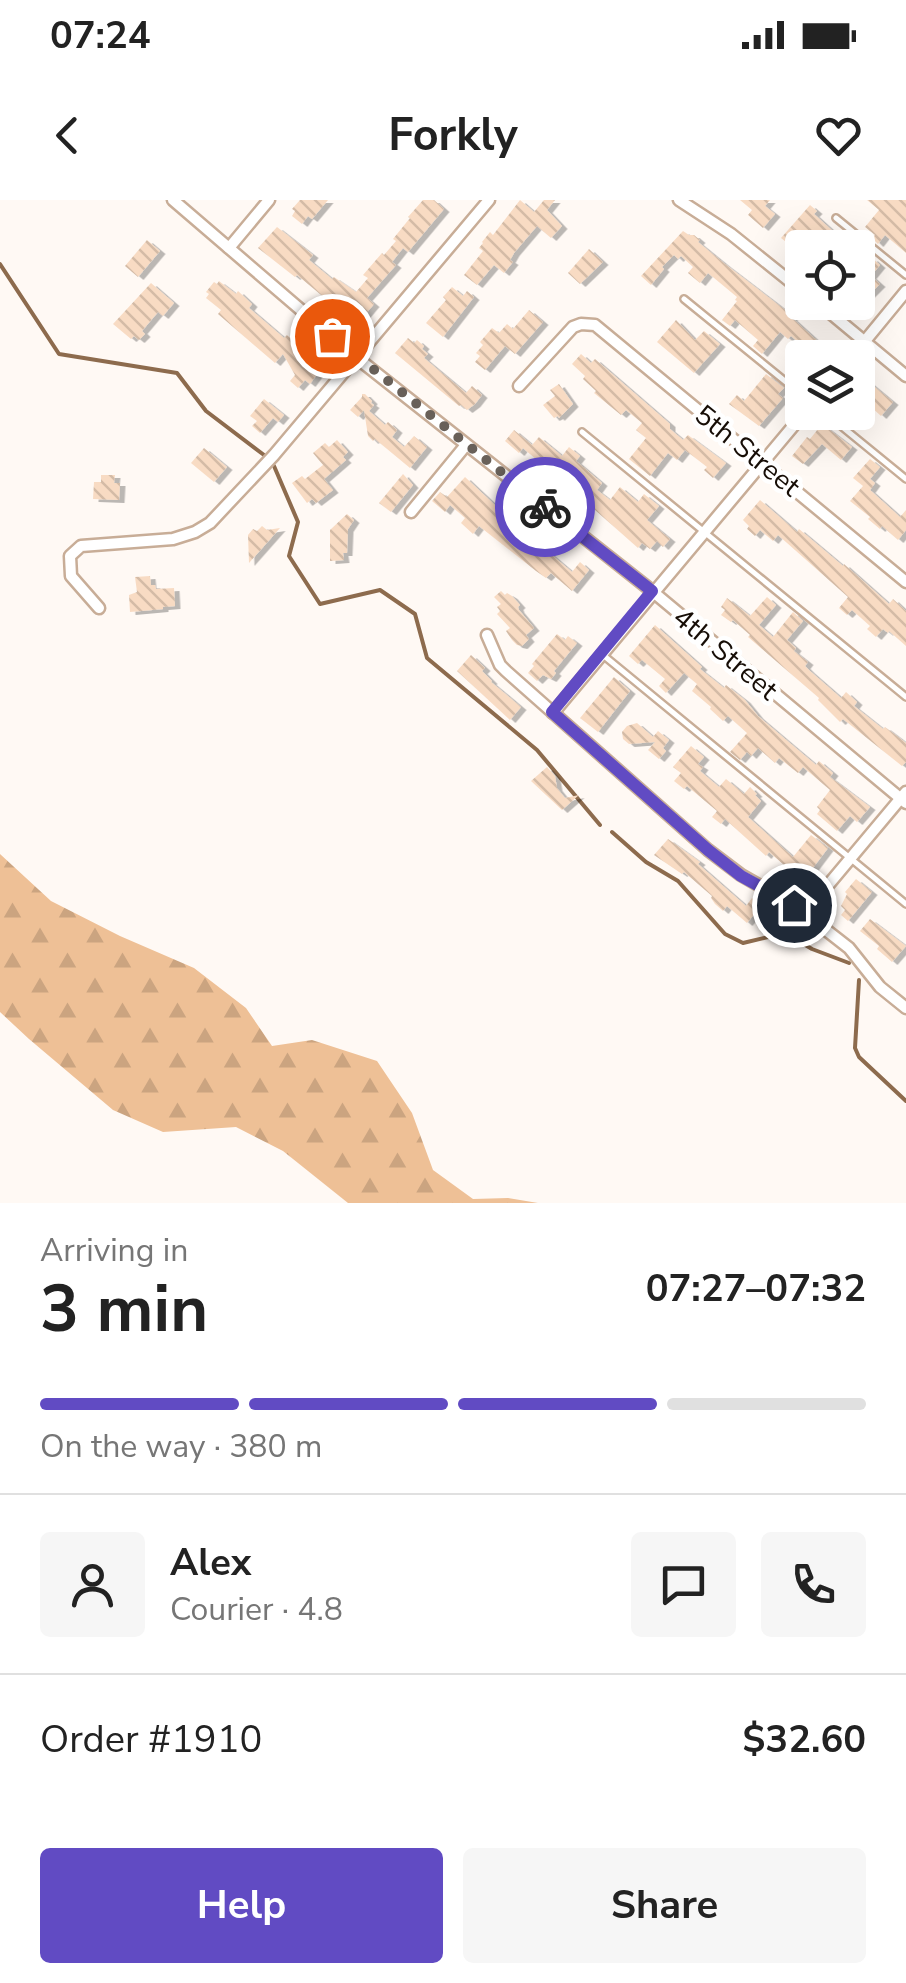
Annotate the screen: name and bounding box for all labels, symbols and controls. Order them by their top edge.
text: 07:24 [50,10,151,61]
text: Forkly [388,105,518,166]
icon: back [40,108,95,163]
icon: heart [811,108,866,163]
map controls [785,230,875,430]
button: locate [785,230,875,320]
pin [290,294,375,379]
icon: bag [305,309,360,364]
button: layers [785,340,875,430]
street label: 5th Street [686,396,808,505]
courier [495,457,595,557]
icon: bike [518,480,573,535]
street label: 4th Street [665,599,786,709]
pin [752,863,837,948]
icon: home [767,878,822,933]
text: Arriving in [40,1229,188,1272]
text: 07:27–07:32 [646,1263,866,1314]
text: 3 min [40,1265,208,1354]
text: On the way · 380 m [40,1425,322,1468]
button: person [40,1532,145,1637]
button: chat [631,1532,736,1637]
button: phone [761,1532,866,1637]
text: Alex [170,1537,251,1588]
text: Courier · 4.8 [170,1588,343,1631]
text: Order #1910 [40,1714,262,1765]
text: $32.60 [743,1714,866,1765]
button: Help [40,1848,443,1963]
button: Share [463,1848,866,1963]

